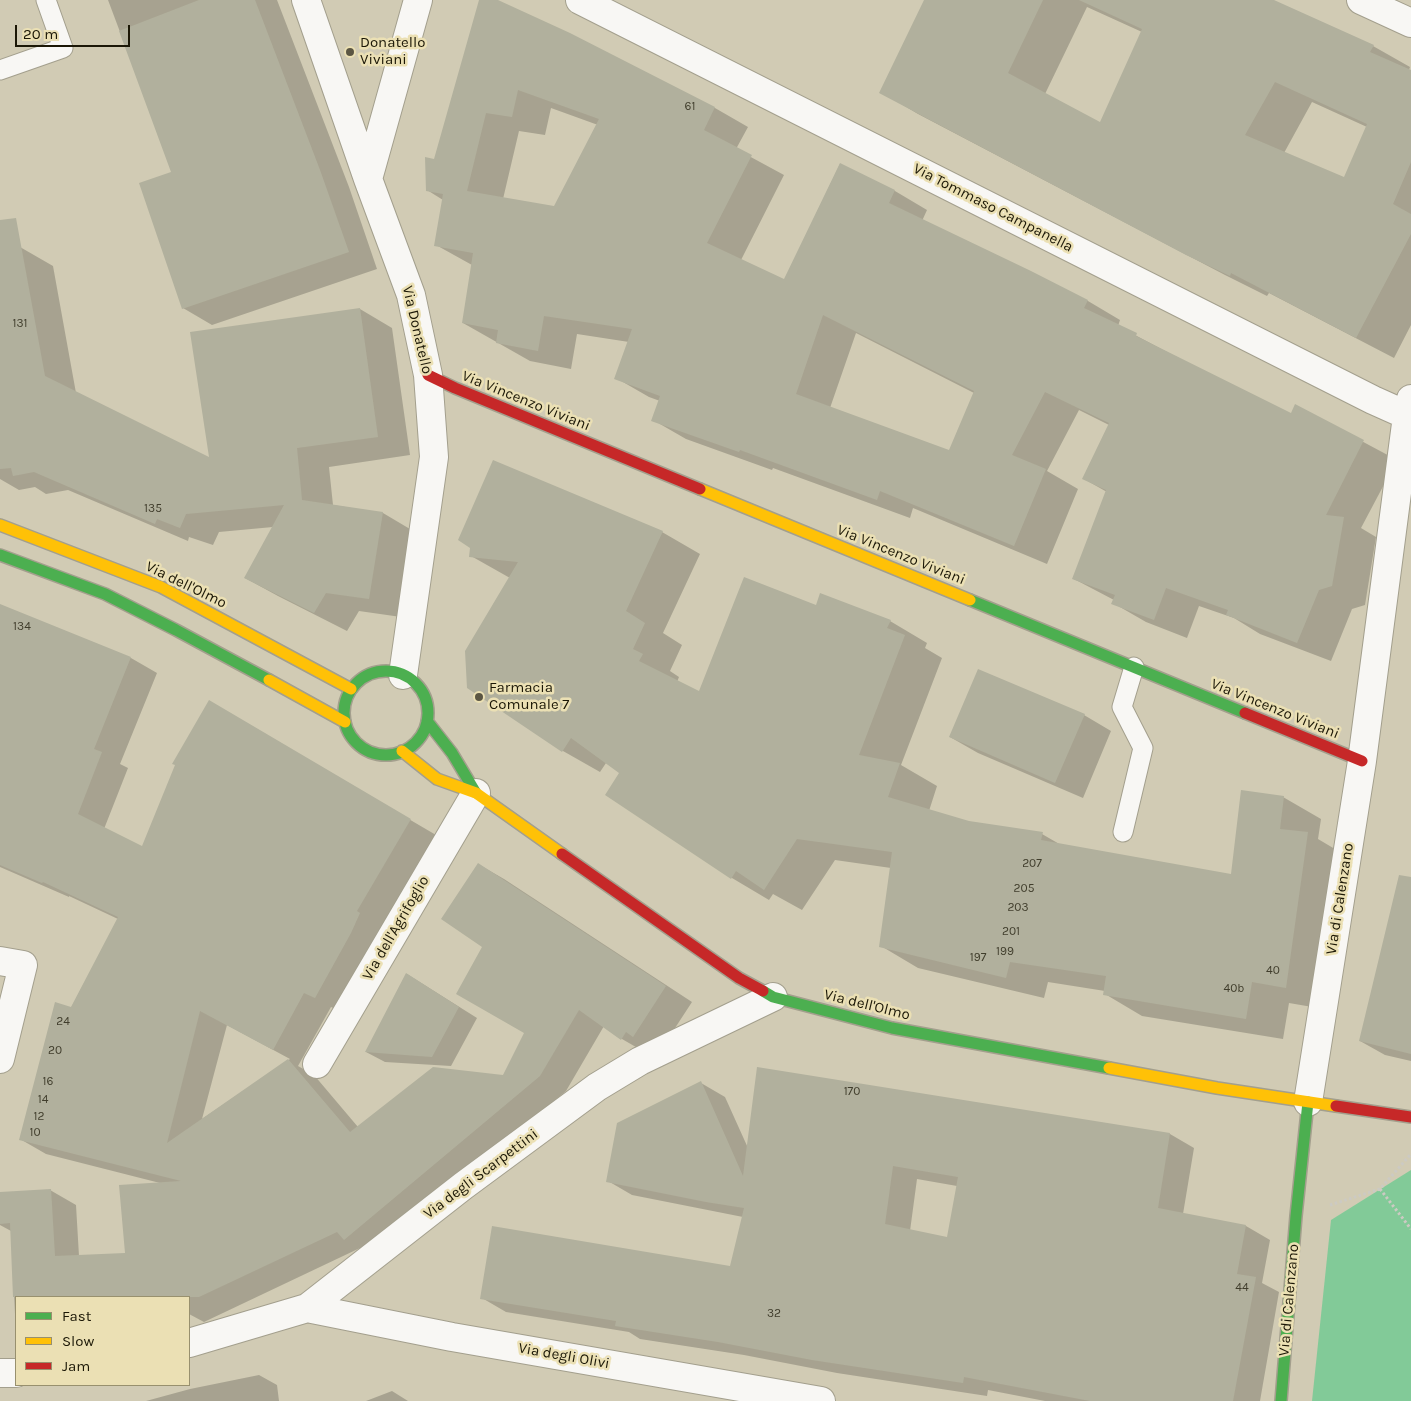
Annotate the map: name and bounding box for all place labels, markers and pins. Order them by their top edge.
place label: Donatello Viviani [360,34,425,69]
marker: Donatello Viviani [344,46,356,58]
place label: Farmacia Comunale 7 [489,679,569,714]
marker: Farmacia Comunale 7 [473,691,485,703]

